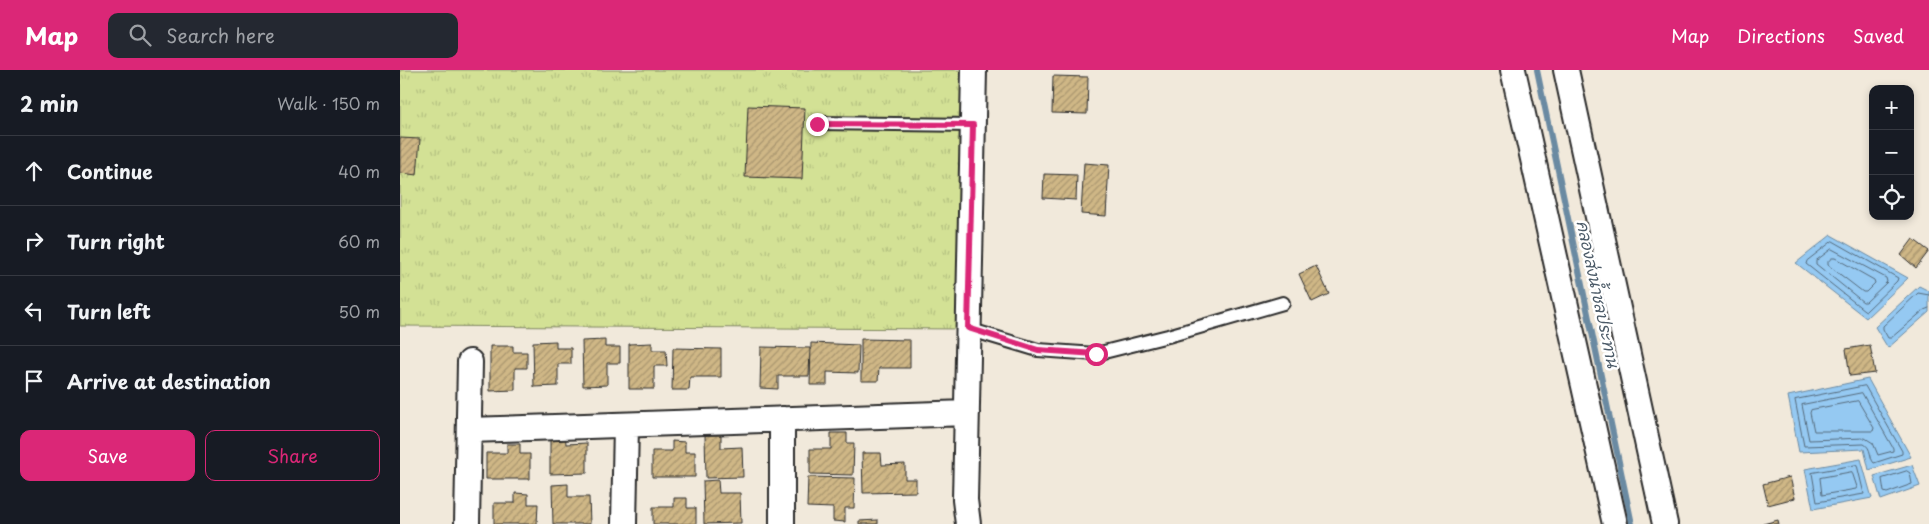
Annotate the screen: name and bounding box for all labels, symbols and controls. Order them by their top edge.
search box [108,13,458,58]
text: Map [25,17,78,53]
icon: search [126,21,154,49]
text: Search here [166,21,275,49]
text: Map [1671,22,1709,49]
text: Directions [1737,22,1825,49]
text: Saved [1853,22,1904,49]
map controls [1869,85,1914,220]
button: + [1869,85,1914,130]
text: 2 min [20,87,79,119]
text: Walk · 150 m [277,91,380,115]
route end [806,113,829,136]
button: − [1869,130,1914,175]
icon: ahead [20,157,48,185]
text: Continue [67,157,153,185]
text: 40 m [338,159,380,183]
button: locate [1869,175,1914,220]
water label: คลองส่งน้ำชลประทาน [1572,218,1628,371]
icon: right [20,227,48,255]
text: Turn right [67,227,165,255]
text: 60 m [338,229,380,253]
icon: left [20,297,48,325]
text: Turn left [67,297,151,325]
text: 50 m [339,299,380,323]
route start [1085,343,1108,366]
icon: arrive [20,367,48,395]
text: Arrive at destination [67,367,271,395]
button: Save [20,430,195,481]
button: Share [205,430,380,481]

